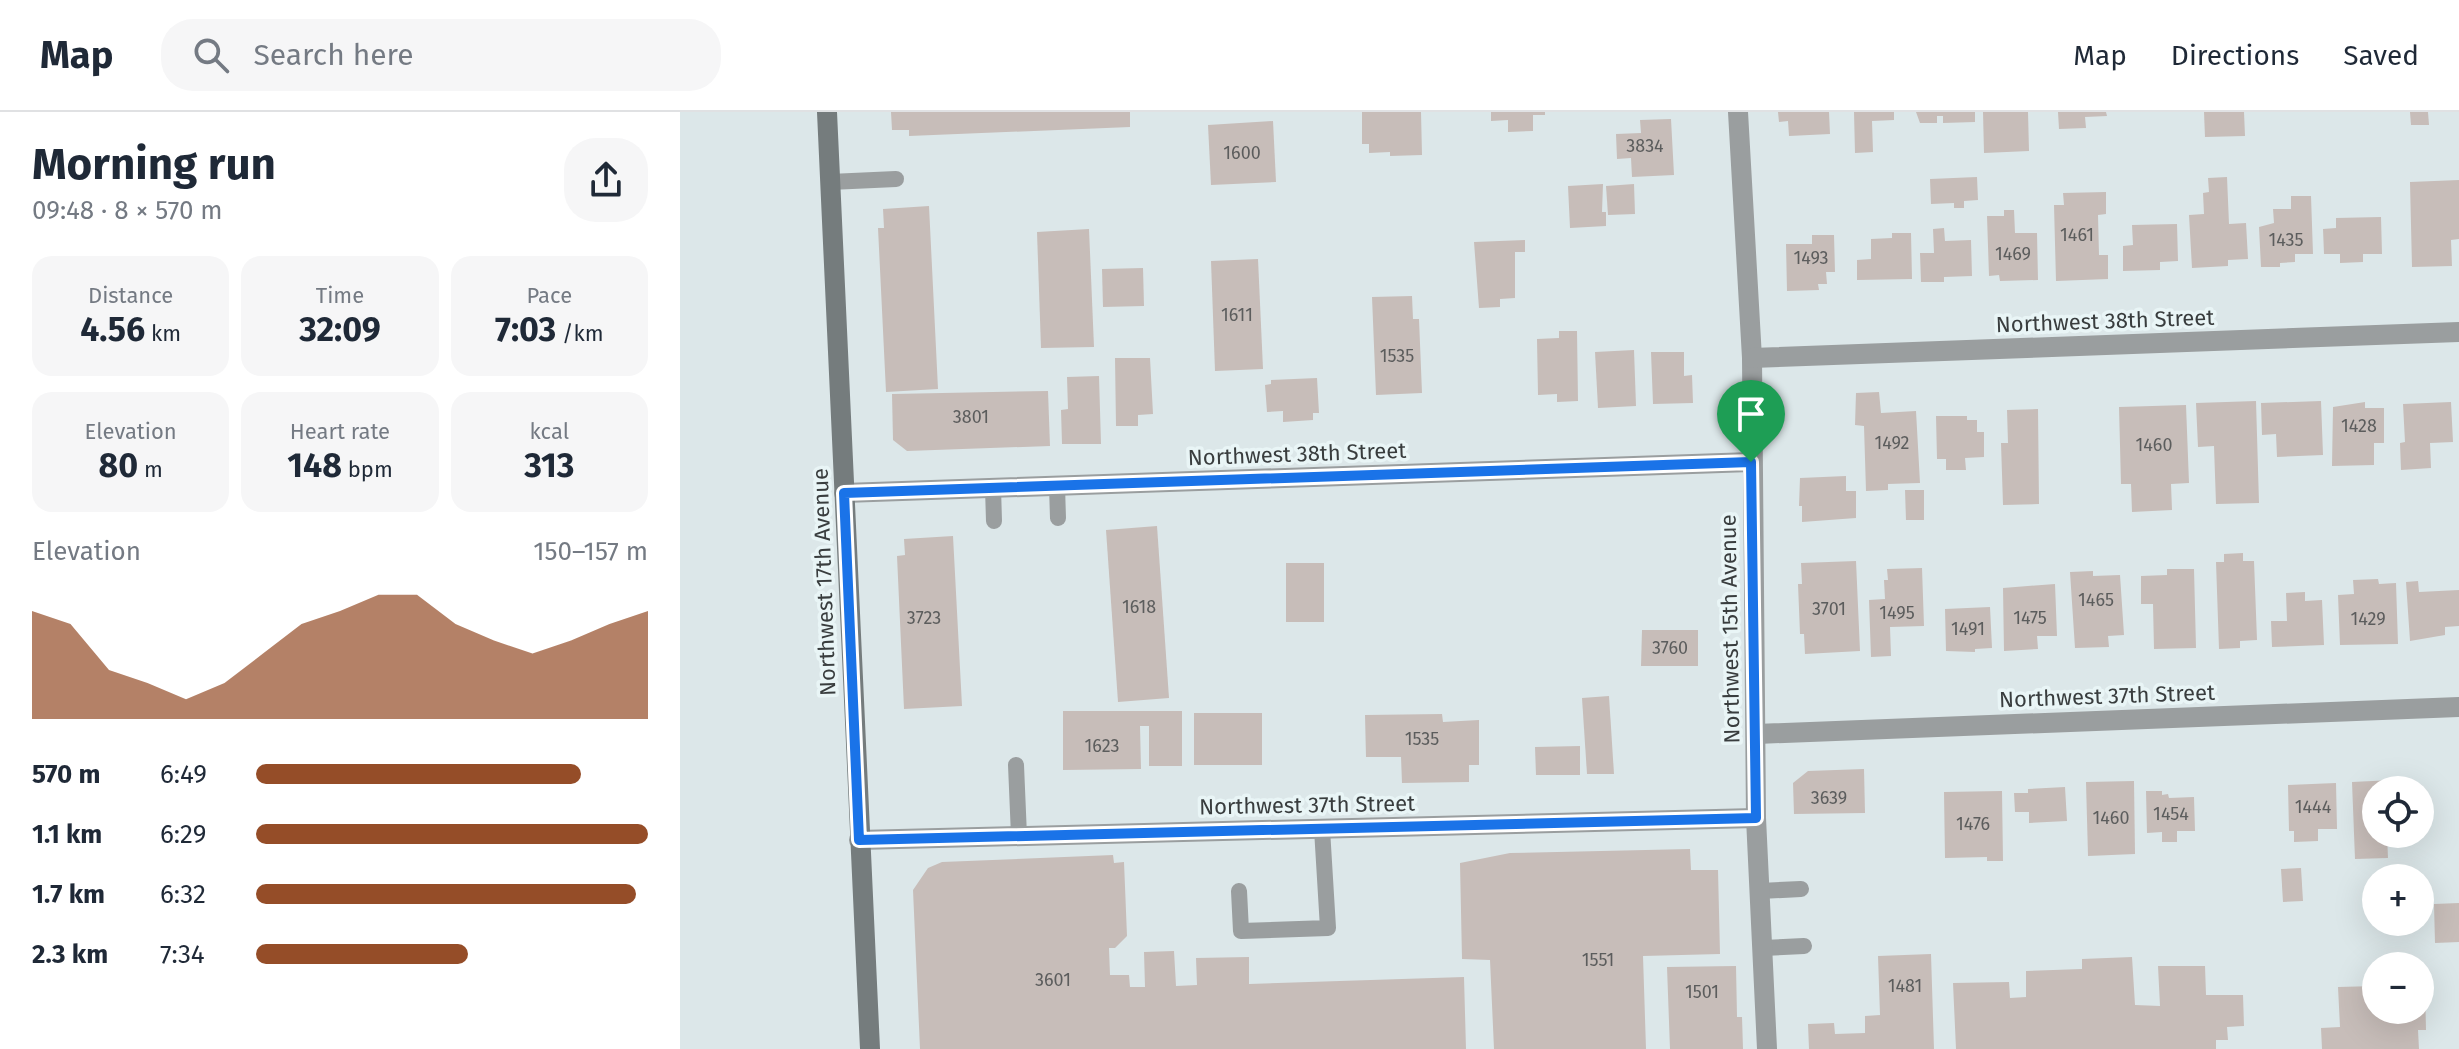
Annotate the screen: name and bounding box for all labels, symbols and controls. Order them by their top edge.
search box [161,19,721,91]
text: Map [40,32,113,78]
icon: search [189,33,233,77]
text: Search here [253,37,414,73]
text: Map [2073,39,2127,72]
text: Directions [2171,39,2299,72]
text: Saved [2343,39,2419,72]
house number: 3834 [1626,135,1664,157]
text: Morning run [32,138,276,191]
button: share [564,138,648,222]
house number: 1600 [1223,142,1261,164]
text: 09:48 · 8 × 570 m [32,195,223,226]
house number: 1461 [2060,224,2094,246]
house number: 1435 [2268,229,2304,251]
house number: 1469 [1995,243,2031,265]
house number: 1493 [1793,247,1829,269]
text: Distance [88,282,173,309]
text: Time [316,282,364,309]
text: Pace [527,282,572,309]
house number: 1611 [1221,304,1253,326]
street label: Northwest 38th Street [1995,304,2215,338]
text: 4.56 [80,309,145,350]
text: 32:09 [299,309,381,350]
text: 7:03 [495,309,556,350]
text: km [145,320,181,347]
text: /km [556,320,604,347]
house number: 1535 [1380,345,1414,367]
pin [1717,380,1785,462]
icon: arrive [1729,392,1773,436]
house number: 3801 [953,406,989,428]
house number: 1428 [2341,415,2377,437]
text: Elevation [85,418,177,445]
text: Heart rate [290,418,390,445]
text: kcal [530,418,569,445]
house number: 1492 [1875,432,1910,454]
house number: 1460 [2135,434,2173,456]
street label: Northwest 38th Street [1187,437,1407,471]
text: 80 [98,445,138,486]
text: 148 [287,445,342,486]
text: 313 [524,445,575,486]
text: m [138,456,163,483]
text: bpm [342,456,393,483]
street label: Northwest 17th Avenue [807,468,841,696]
street label: Northwest 15th Avenue [1715,514,1745,744]
text: Elevation [32,536,141,567]
text: 150–157 m [533,536,648,567]
house number: 1465 [2078,589,2114,611]
house number: 1618 [1122,596,1156,618]
house number: 3701 [1812,598,1846,620]
house number: 1495 [1879,602,1915,624]
house number: 3723 [907,607,941,629]
house number: 1475 [2013,607,2047,629]
house number: 1429 [2350,608,2386,630]
house number: 1491 [1951,618,1985,640]
house number: 3760 [1652,637,1688,659]
street label: Northwest 37th Street [1999,679,2215,713]
house number: 1535 [1405,728,1439,750]
house number: 1623 [1085,735,1119,757]
text: 570 m [32,759,100,790]
text: 6:49 [160,759,207,790]
map controls [2362,776,2434,1024]
button: locate [2362,776,2434,848]
house number: 3639 [1811,787,1847,809]
street label: Northwest 37th Street [1199,790,1415,820]
house number: 1444 [2295,796,2332,818]
house number: 1454 [2153,803,2189,825]
house number: 1460 [2092,807,2130,829]
house number: 1476 [1956,813,1990,835]
text: 1.1 km [32,819,102,850]
text: 6:29 [160,819,206,850]
button: + [2362,864,2434,936]
text: 1.7 km [32,879,105,910]
text: 6:32 [160,879,206,910]
text: 2.3 km [32,939,108,970]
text: 7:34 [160,939,205,970]
house number: 1551 [1582,949,1614,971]
button: − [2362,952,2434,1024]
house number: 3601 [1035,969,1071,991]
house number: 1481 [1888,975,1922,997]
house number: 1501 [1685,981,1719,1003]

